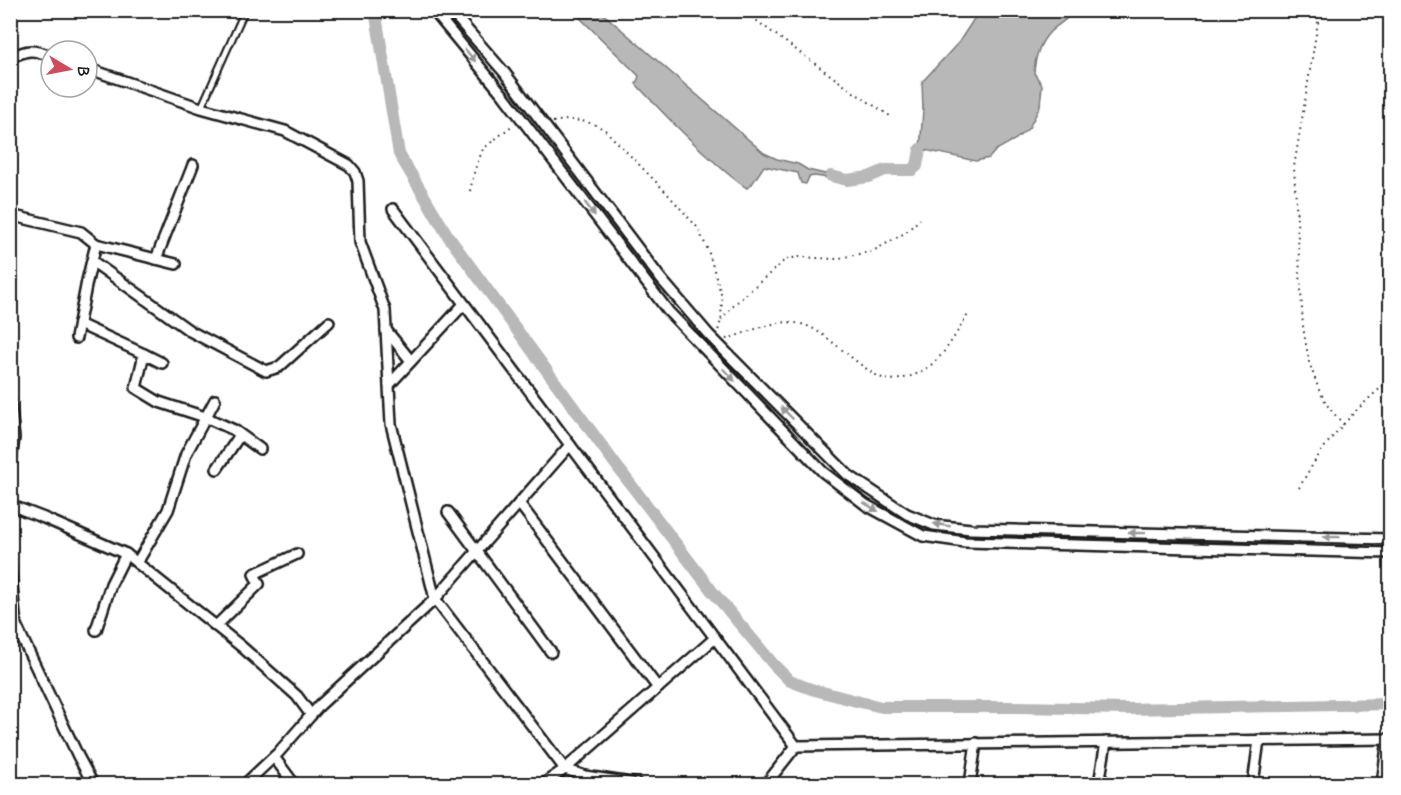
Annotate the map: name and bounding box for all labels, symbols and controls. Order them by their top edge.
north arrow [39,39,99,99]
one-way arrow [463,48,476,63]
text: B [71,65,94,78]
one-way arrow [584,201,596,217]
one-way arrow [721,367,735,381]
one-way arrow [780,406,794,420]
one-way arrow [863,502,880,512]
one-way arrow [933,521,952,530]
one-way arrow [1128,528,1147,538]
one-way arrow [1323,533,1342,542]

